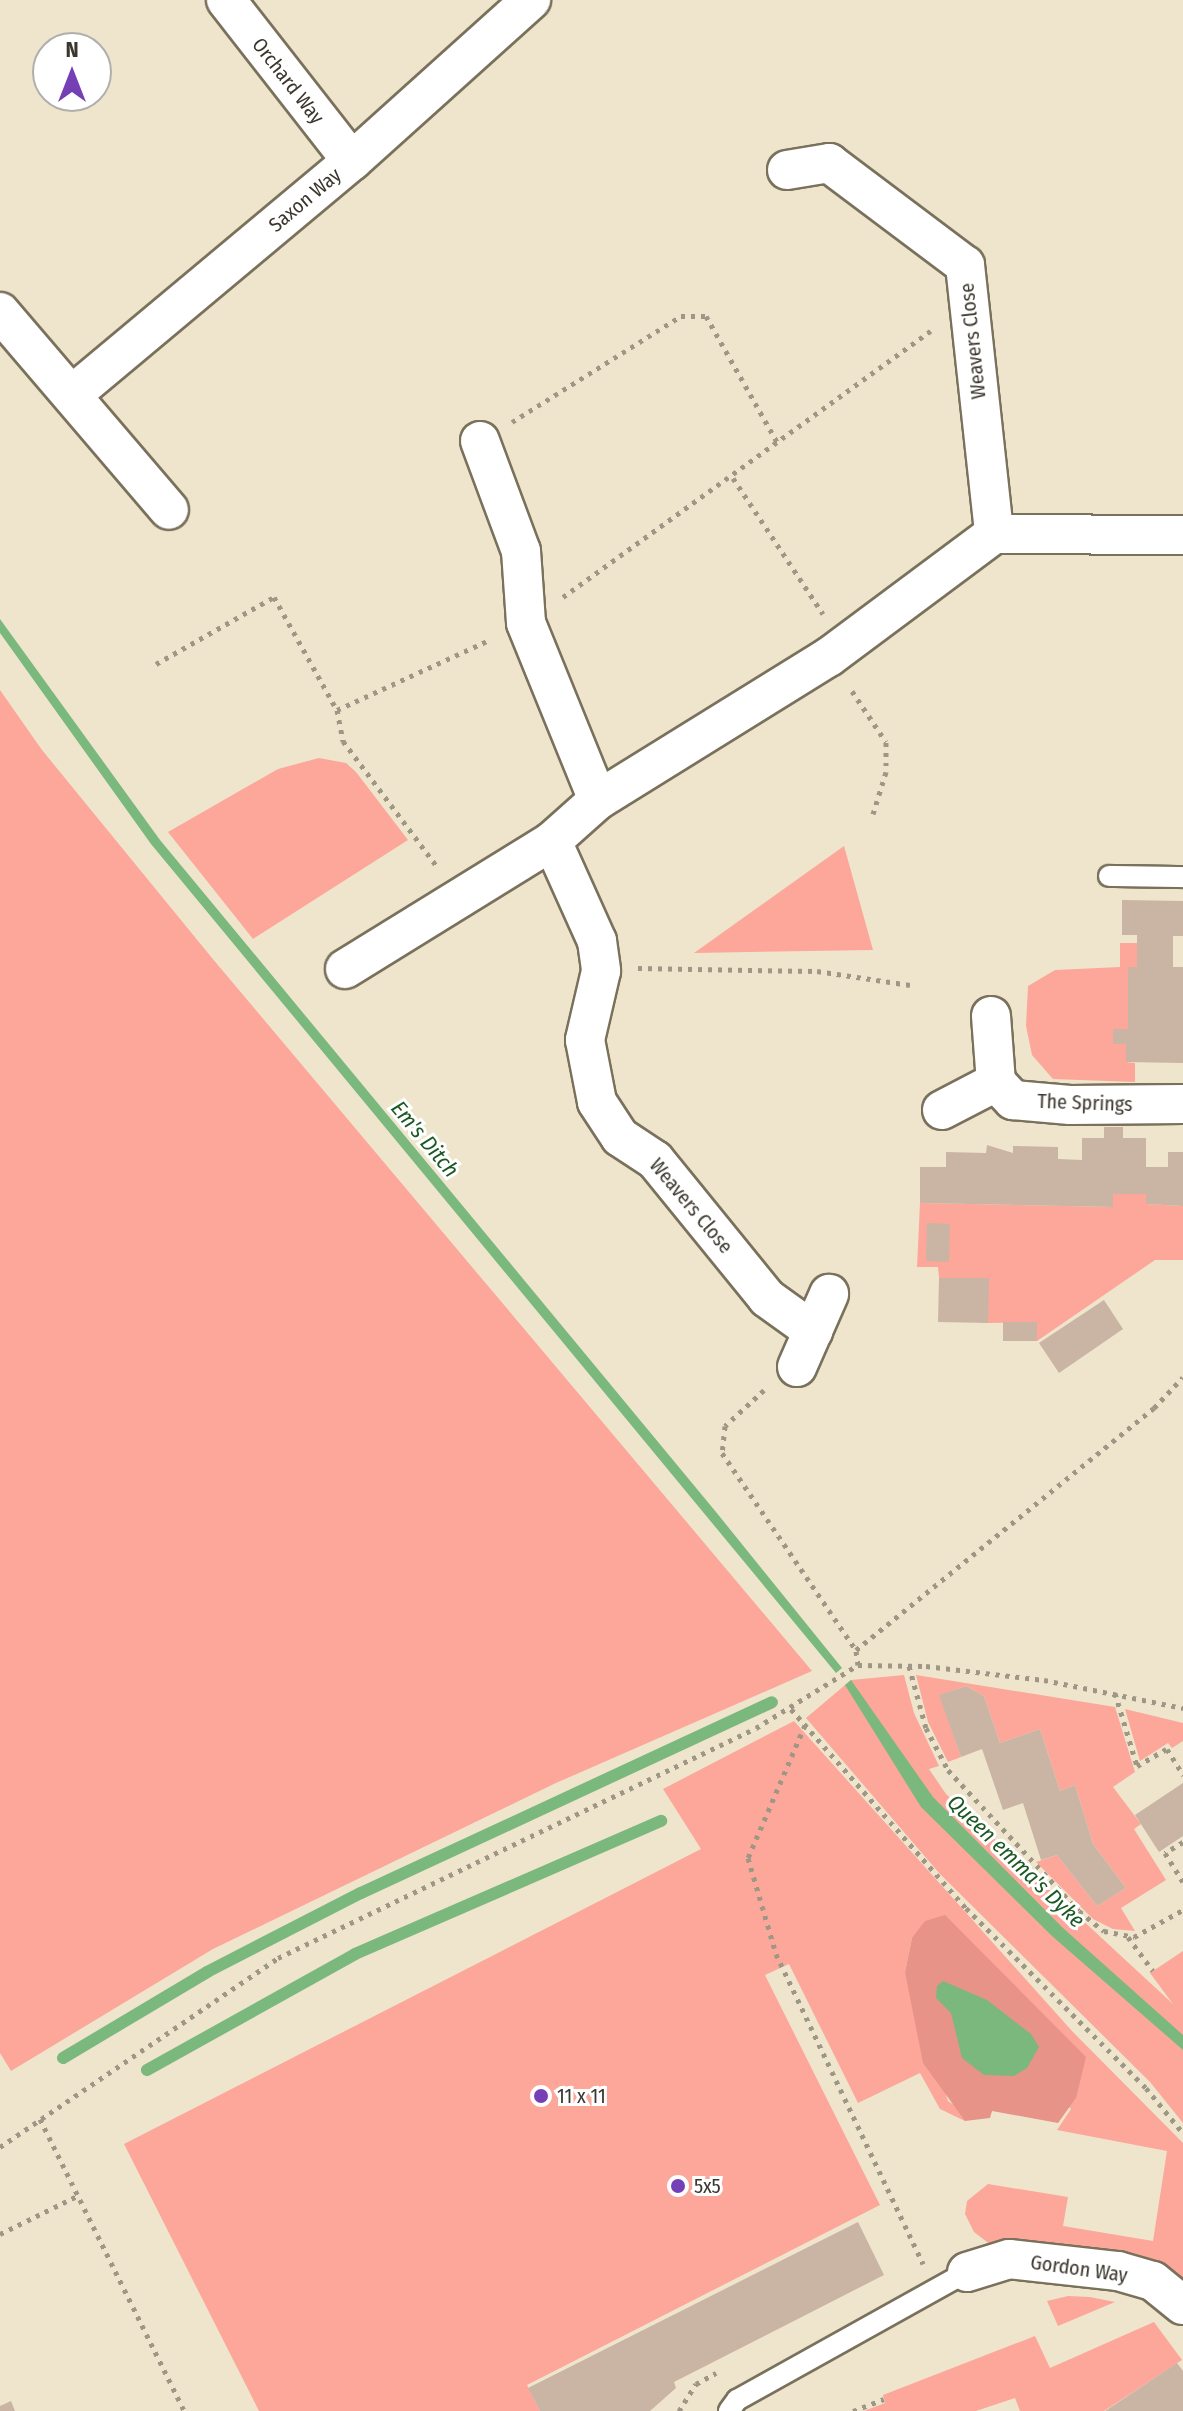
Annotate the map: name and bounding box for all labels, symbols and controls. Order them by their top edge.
north arrow [32,32,112,112]
street label: Orchard Way [247,33,329,129]
text: N [65,36,79,63]
street label: Saxon Way [264,163,346,237]
street label: Weavers Close [955,282,991,400]
street label: The Springs [1037,1089,1133,1117]
water label: Em's Ditch [386,1095,464,1183]
street label: Weavers Close [644,1154,738,1258]
water label: Queen emma's Dyke [942,1789,1090,1933]
place label: 11 x 11 [557,2084,606,2108]
marker: 11 x 11 [532,2087,550,2105]
place label: 5x5 [694,2174,721,2198]
marker: 5x5 [669,2177,687,2195]
street label: Gordon Way [1029,2250,1129,2288]

